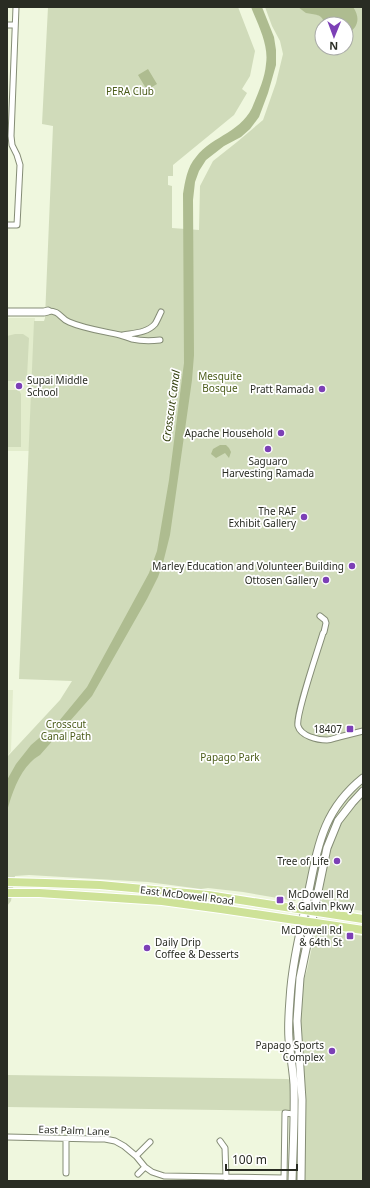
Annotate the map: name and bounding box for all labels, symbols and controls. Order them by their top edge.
north arrow [314,16,354,56]
text: N [329,39,338,54]
park label: PERA Club [106,84,154,98]
water label: Crosscut Canal [158,368,183,443]
park label: Mesquite Bosque [198,369,242,395]
place label: Supai Middle School [27,373,88,399]
marker: Supai Middle School [14,381,24,391]
place label: Pratt Ramada [250,382,314,396]
marker: Pratt Ramada [317,384,327,394]
place label: Apache Household [185,426,273,440]
marker: Apache Household [276,428,286,438]
marker: Saguaro Harvesting Ramada [263,444,273,454]
place label: Saguaro Harvesting Ramada [222,454,314,480]
place label: The RAF Exhibit Gallery [229,504,297,530]
marker: The RAF Exhibit Gallery [299,512,309,522]
place label: Marley Education and Volunteer Building [152,559,344,573]
marker: Marley Education and Volunteer Building [347,561,357,571]
place label: Ottosen Gallery [245,573,319,587]
marker: Ottosen Gallery [321,575,331,585]
park label: Crosscut Canal Path [41,717,91,743]
place label: 18407 [313,722,342,736]
marker: 18407 [345,724,355,734]
park label: Papago Park [200,750,260,764]
place label: Tree of Life [277,854,329,868]
marker: Tree of Life [332,856,342,866]
street label: East McDowell Road [139,882,235,908]
place label: McDowell Rd & Galvin Pkwy [288,887,355,913]
marker: McDowell Rd & Galvin Pkwy [275,895,285,905]
place label: McDowell Rd & 64th St [281,923,342,949]
marker: McDowell Rd & 64th St [345,931,355,941]
place label: Daily Drip Coffee & Desserts [155,935,239,961]
marker: Daily Drip Coffee & Desserts [142,943,152,953]
place label: Papago Sports Complex [256,1038,325,1064]
marker: Papago Sports Complex [327,1046,337,1056]
street label: East Palm Lane [38,1122,110,1138]
scale bar [226,1146,297,1172]
text: 100 m [232,1151,267,1168]

